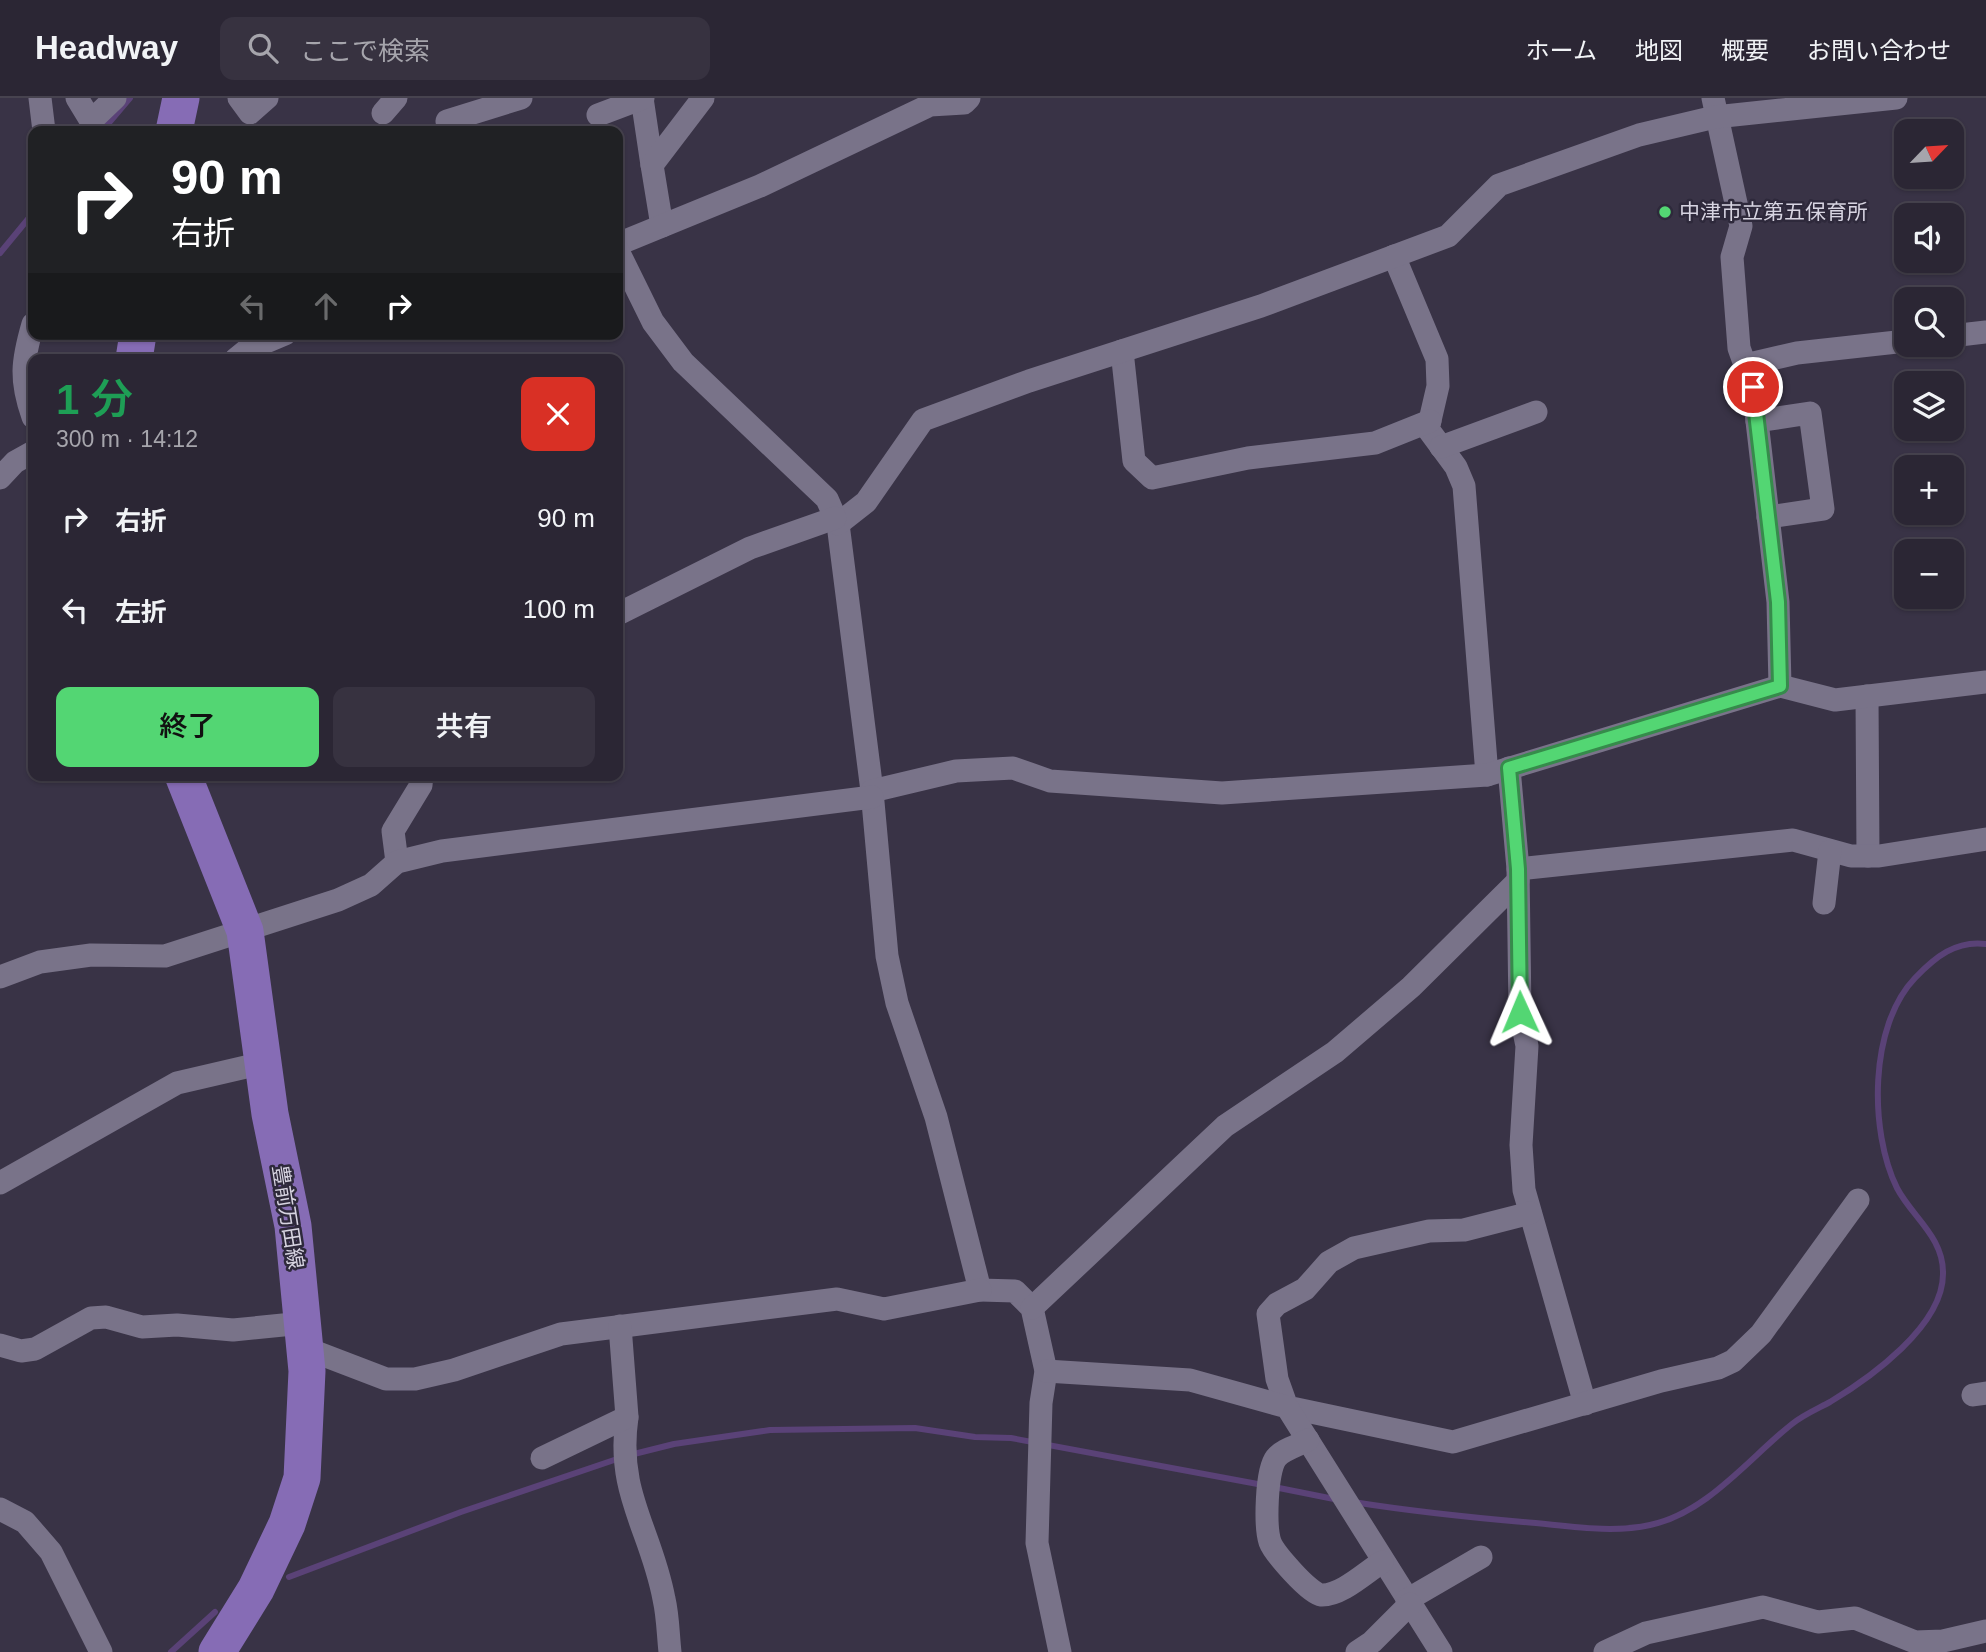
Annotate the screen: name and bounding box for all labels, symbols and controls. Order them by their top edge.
search box [220,17,710,80]
text: Headway [35,29,178,66]
icon: search [244,29,282,67]
text: ここで検索 [300,36,430,66]
text: ホーム [1526,37,1597,64]
text: 地図 [1635,37,1683,64]
text: 概要 [1721,37,1769,64]
text: お問い合わせ [1807,37,1951,64]
north arrow [1894,119,1964,189]
map controls [1894,119,1964,609]
text: 90 m [171,150,283,204]
icon: right [56,154,147,245]
place label: 中津市立第五保育所 [1679,200,1868,223]
button: sound [1894,203,1964,273]
marker: 中津市立第五保育所 [1657,204,1673,220]
text: 右折 [171,215,235,251]
icon: left [234,287,272,325]
icon: ahead [307,287,345,325]
icon: right [380,287,418,325]
button: search [1894,287,1964,357]
pin [1723,357,1783,417]
icon: arrive [1734,368,1772,406]
button: layers [1894,371,1964,441]
text: 1 分 [56,376,133,423]
button: close [521,377,595,451]
text: 300 m · 14:12 [56,426,198,452]
button: + [1894,455,1964,525]
icon: right [56,500,94,538]
text: 90 m [537,503,595,533]
text: 右折 [115,506,167,536]
button: − [1894,539,1964,609]
icon: left [56,591,94,629]
text: 100 m [523,594,595,624]
text: 左折 [115,597,167,627]
button: 終了 [56,687,319,767]
button: 共有 [333,687,595,767]
position arrow [1483,975,1557,1049]
street label: 豊前万田線 [269,1163,308,1271]

